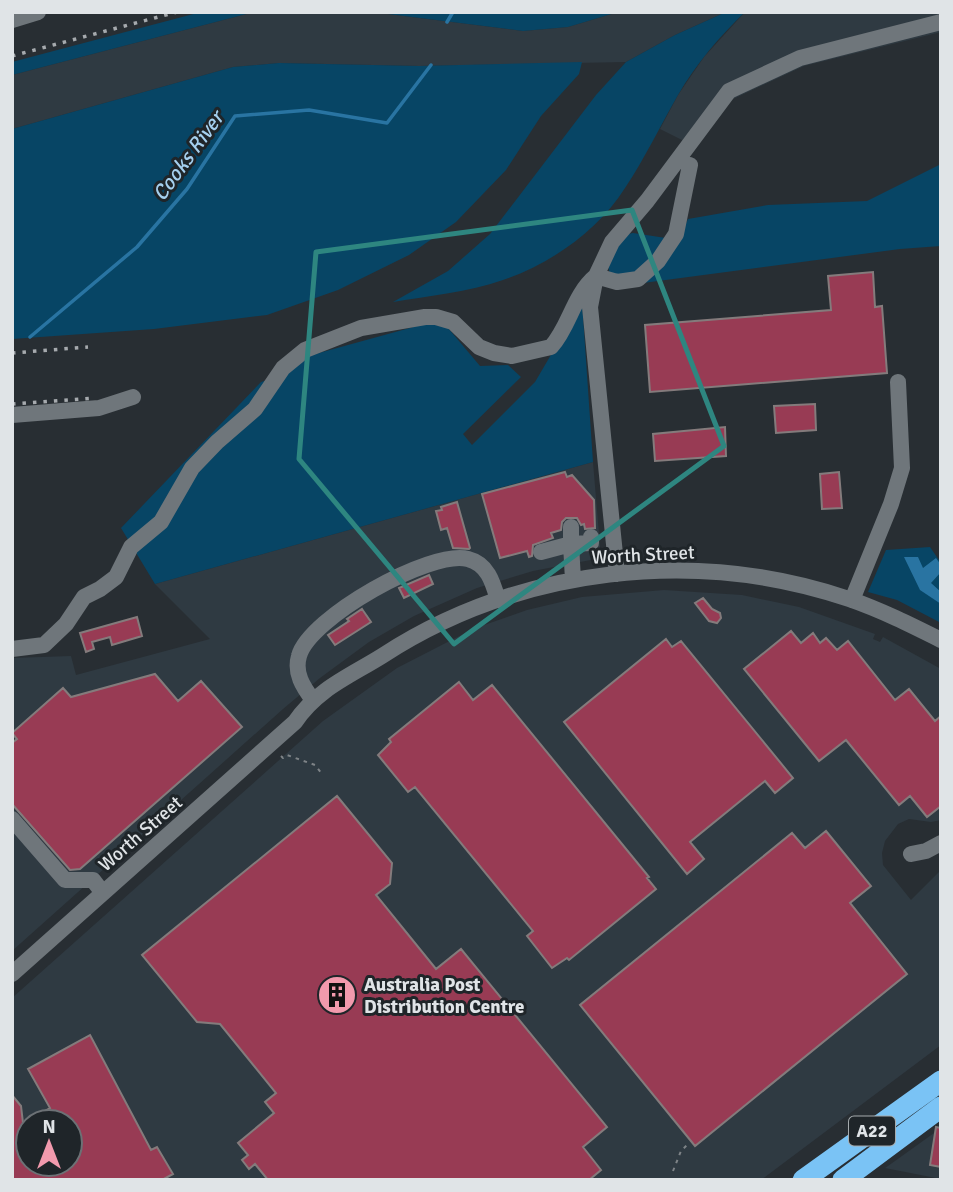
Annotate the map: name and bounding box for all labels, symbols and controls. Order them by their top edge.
water label: Cooks River [147,104,231,206]
street label: Worth Street [591,540,696,570]
street label: Worth Street [94,791,188,877]
place label: Australia Post Distribution Centre [364,973,524,1019]
building icon: Australia Post Distribution Centre [316,974,358,1016]
north arrow [14,1108,84,1178]
text: N [42,1115,56,1139]
road number: A22 [849,1116,895,1146]

